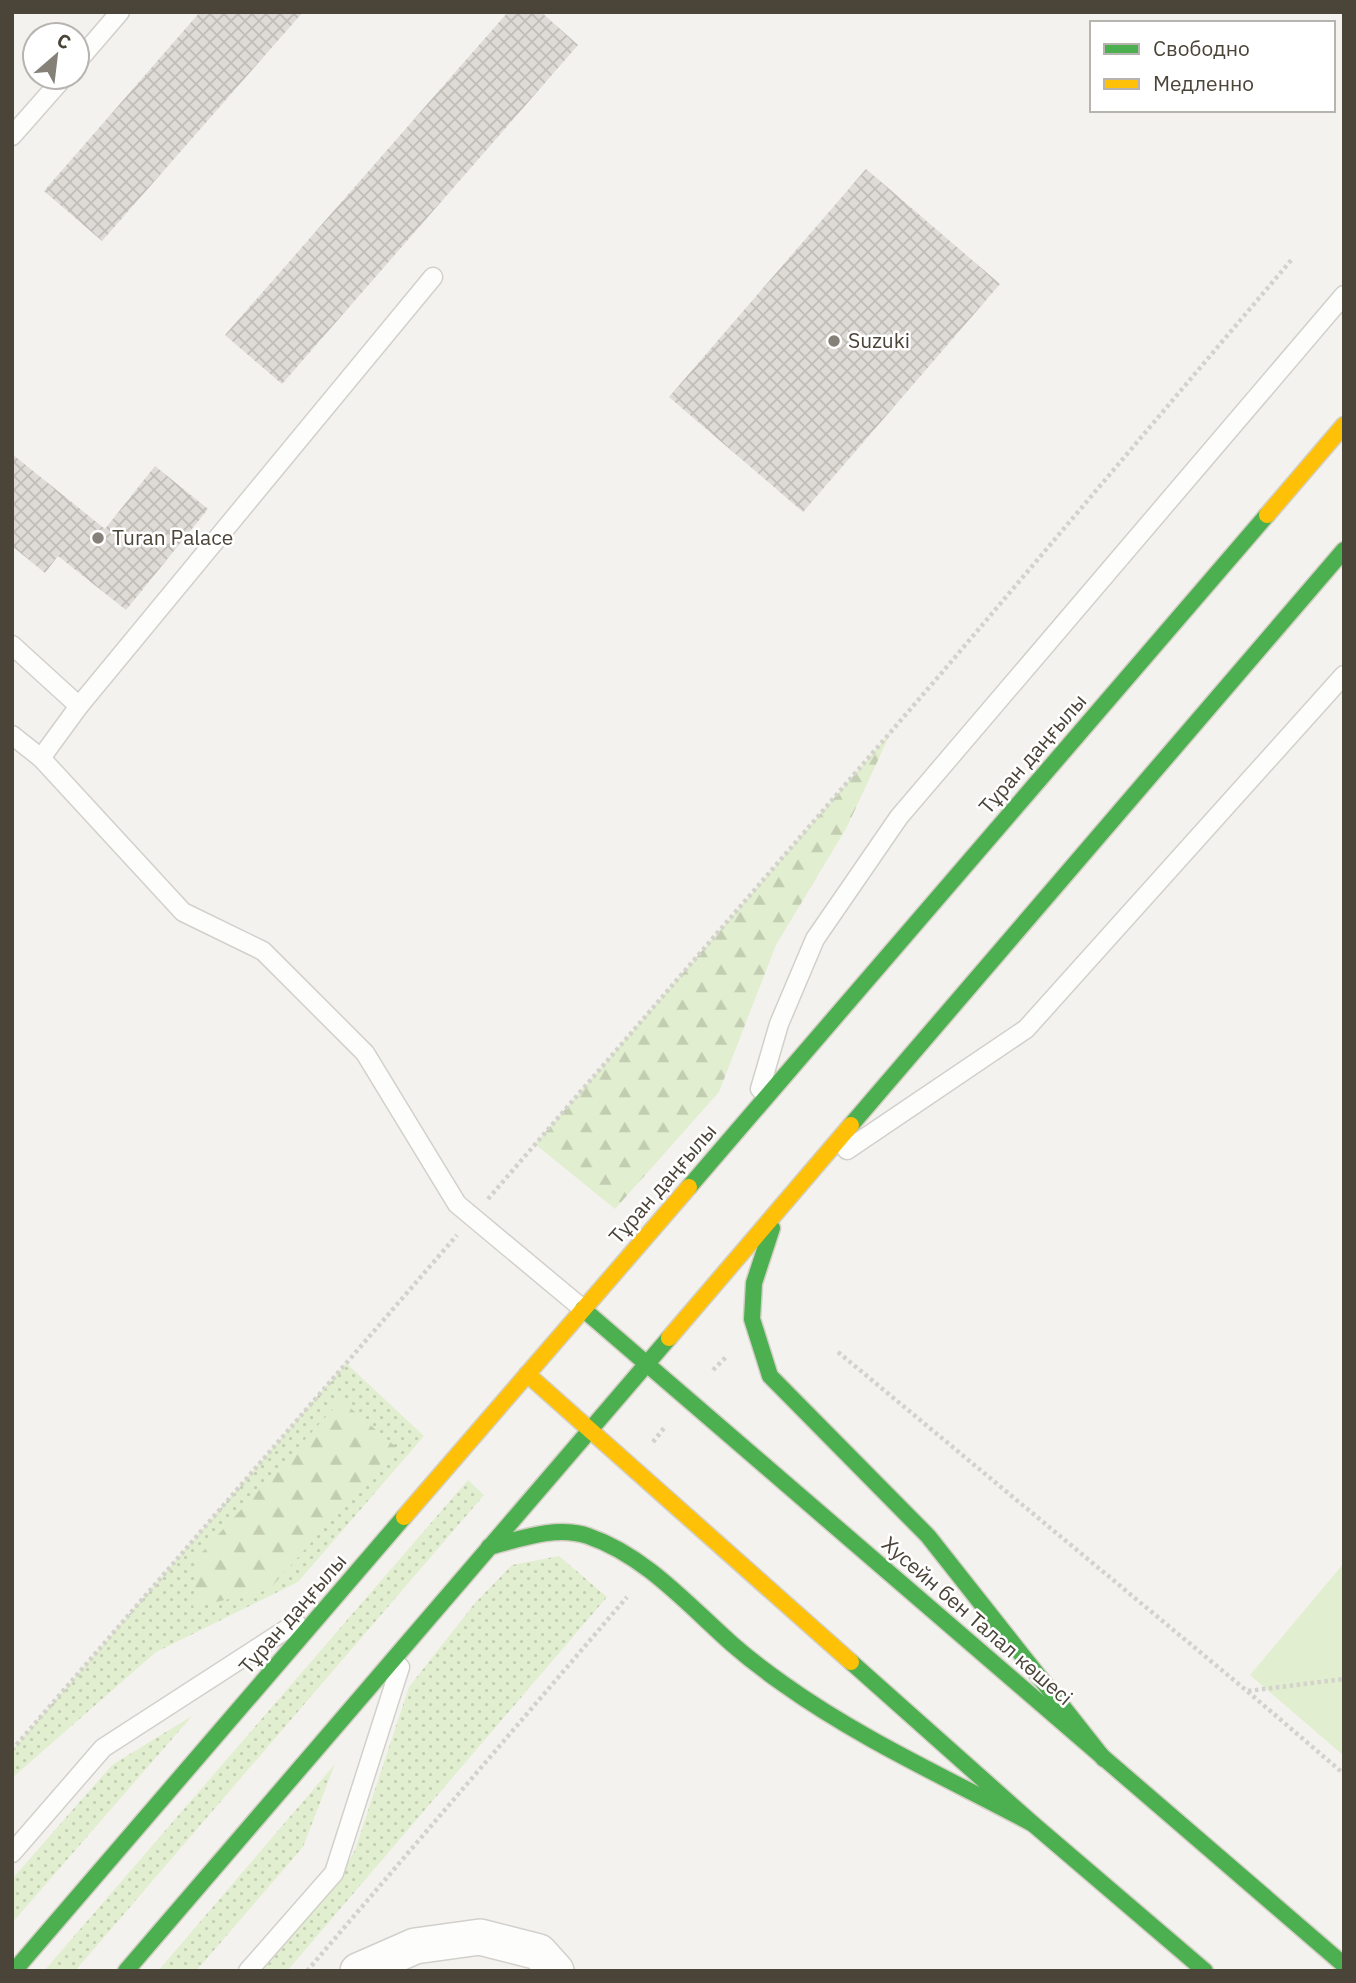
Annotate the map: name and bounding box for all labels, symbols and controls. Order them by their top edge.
north arrow [21,21,91,91]
legend [1090,21,1335,112]
text: С [53,27,75,54]
text: Свободно [1153,34,1250,62]
text: Медленно [1153,69,1254,97]
place label: Suzuki [848,326,910,354]
marker: Suzuki [826,333,842,349]
place label: Turan Palace [112,523,233,551]
marker: Turan Palace [90,530,106,546]
street label: Тұран даңғылы [972,687,1092,819]
street label: Тұран даңғылы [602,1117,722,1249]
street label: Хусейн бен Талал көшесі [876,1530,1079,1711]
street label: Тұран даңғылы [232,1547,352,1679]

